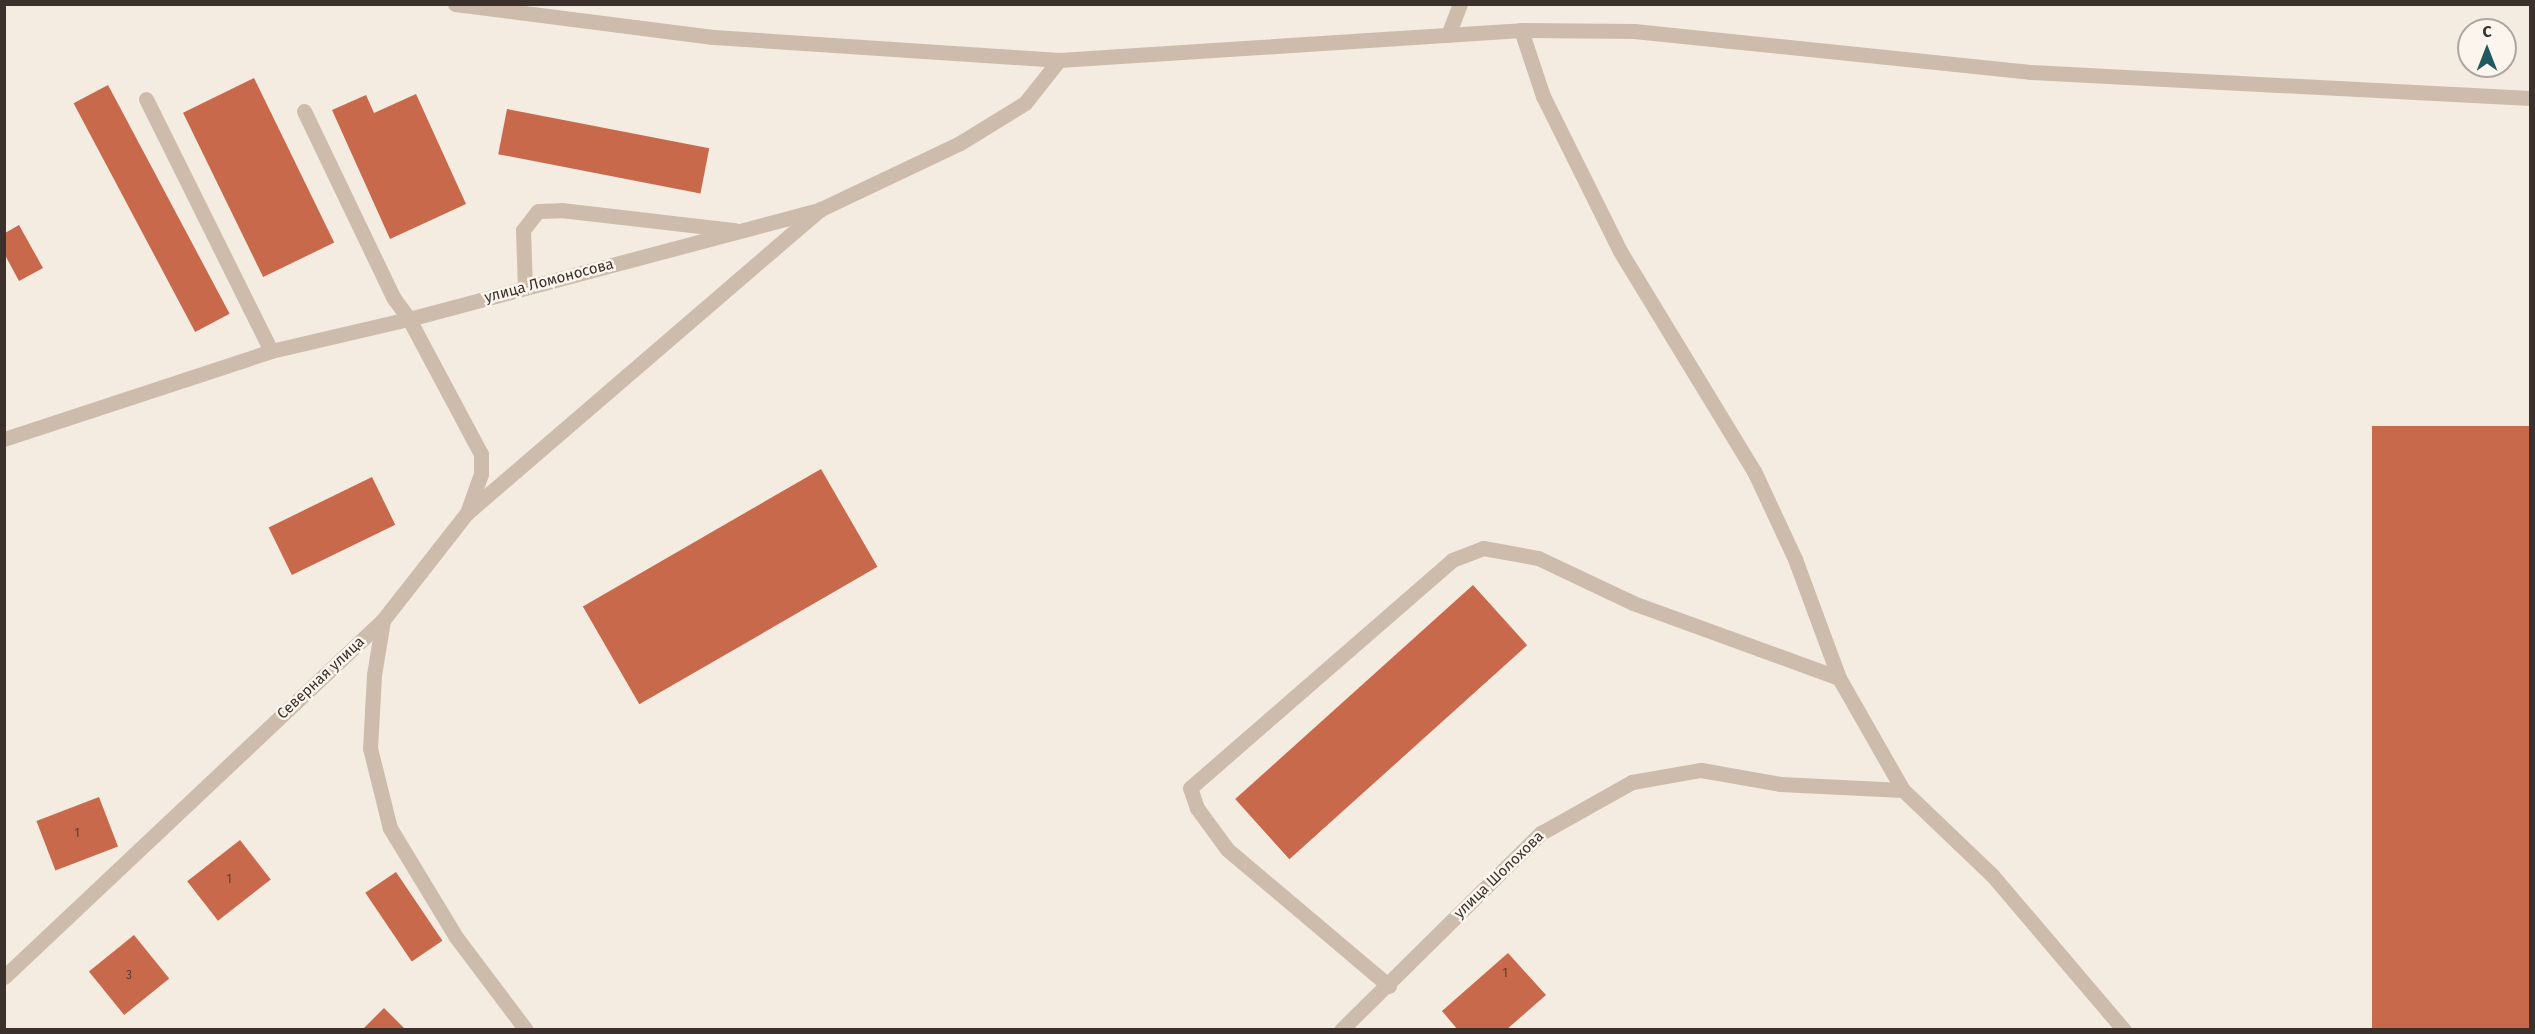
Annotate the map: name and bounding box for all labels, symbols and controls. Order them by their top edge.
north arrow [2457,18,2517,78]
text: С [2482,22,2492,41]
street label: улица Ломоносова [482,255,616,307]
street label: Северная улица [274,633,368,723]
house number: 1 [74,827,80,841]
street label: улица Шолохова [1450,828,1548,922]
house number: 1 [226,873,232,887]
house number: 1 [1502,967,1508,981]
house number: 3 [126,969,132,983]

